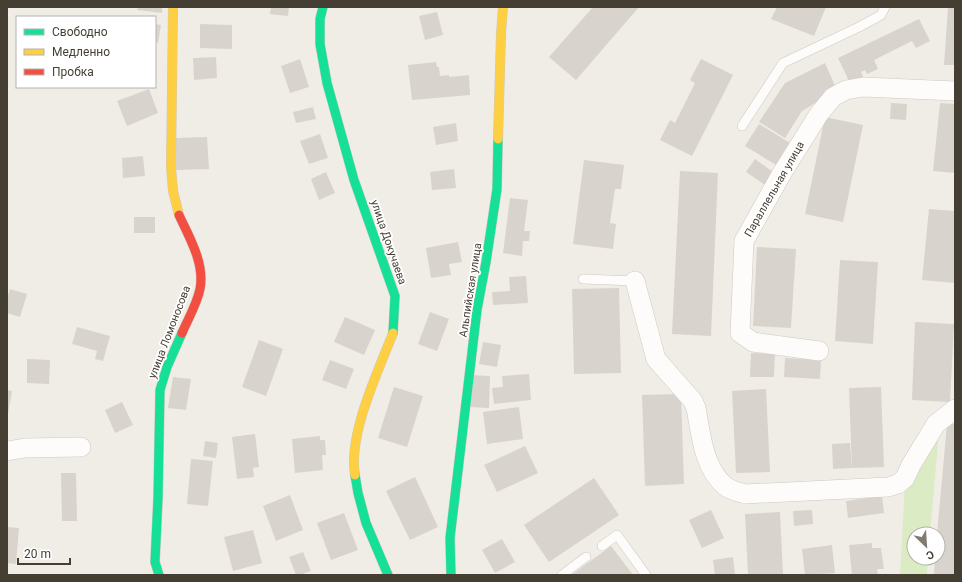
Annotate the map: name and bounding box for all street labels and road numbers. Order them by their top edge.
street label: Параллельная улица [742,139,807,239]
street label: улица Докучаева [368,198,409,286]
street label: Альпийская улица [457,242,484,338]
street label: улица Ломоносова [146,284,193,380]

